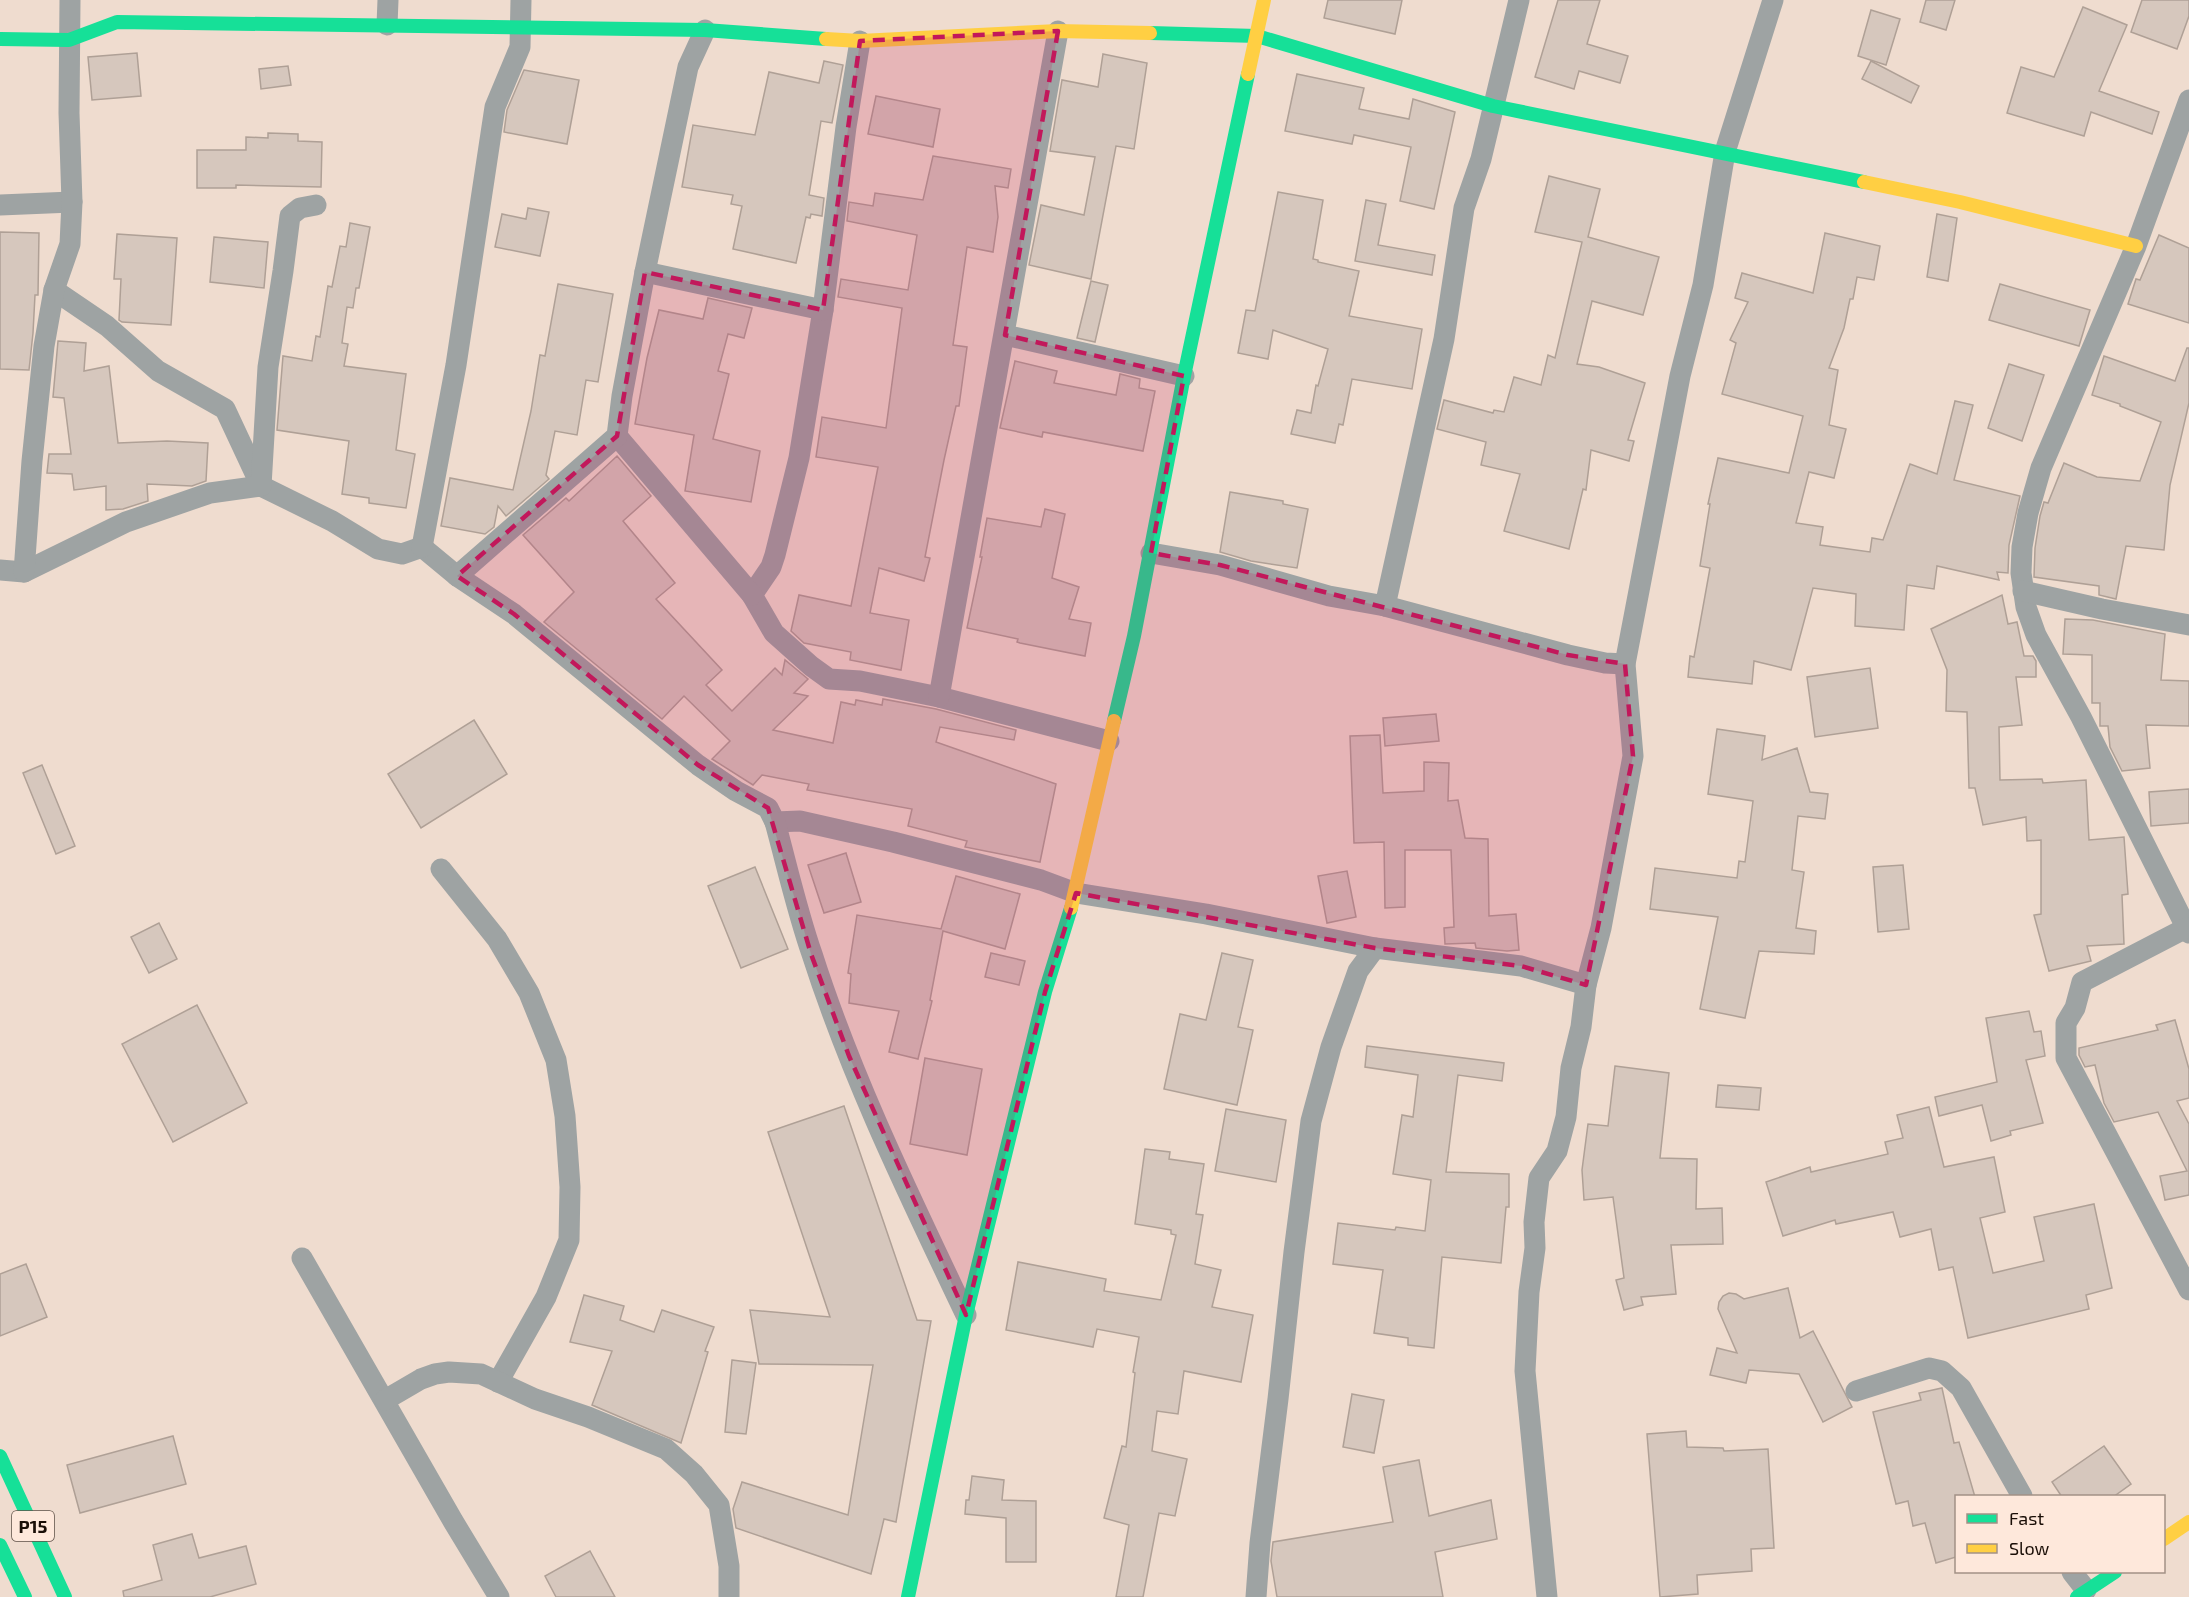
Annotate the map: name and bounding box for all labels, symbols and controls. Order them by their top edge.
legend [1955,1495,2165,1573]
text: Fast [2009,1507,2044,1529]
road number: P15 [12,1511,54,1541]
text: Slow [2009,1537,2050,1559]

